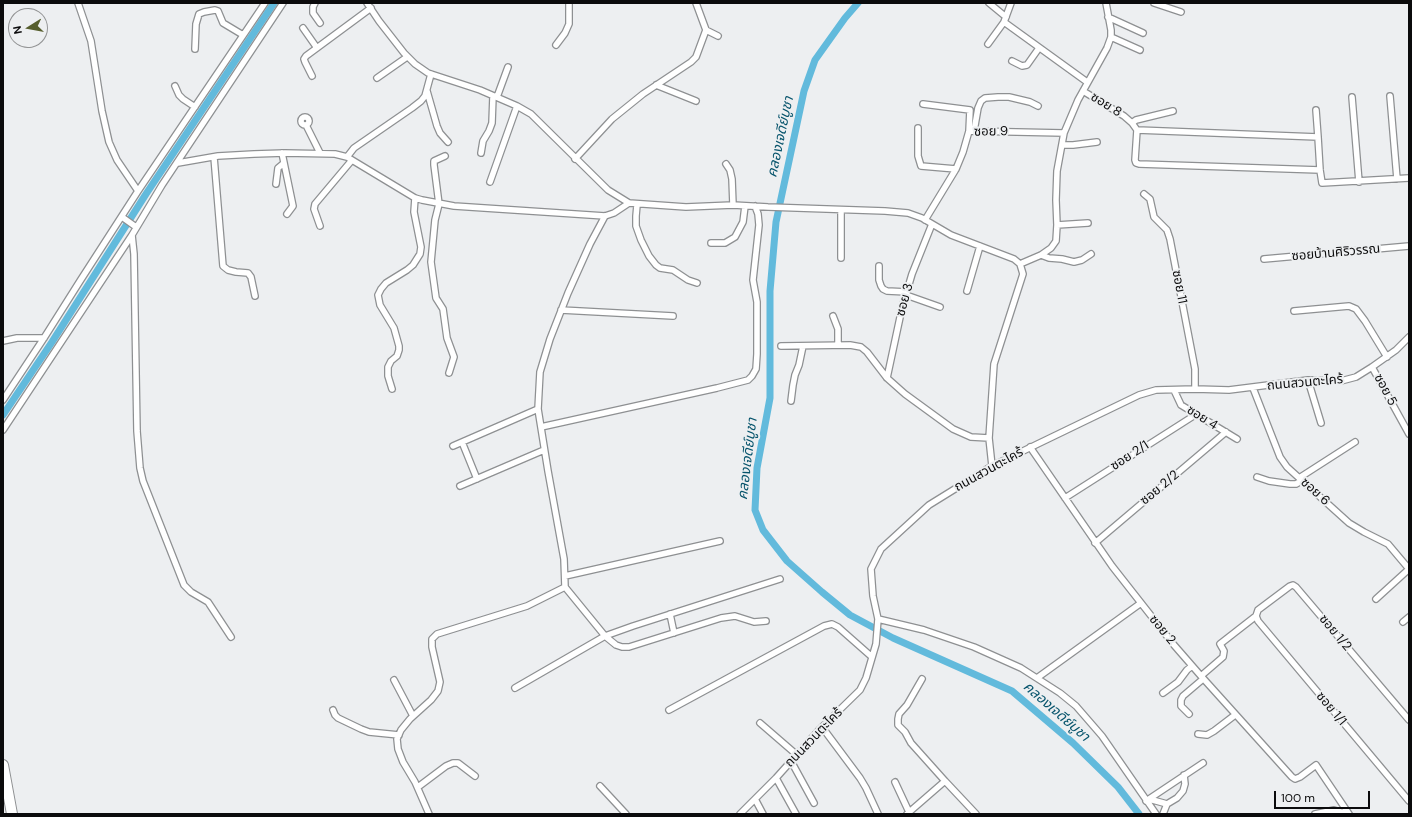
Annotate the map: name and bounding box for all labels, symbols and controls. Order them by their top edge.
north arrow [8,8,48,48]
text: N [10,25,25,35]
street label: ซอย 8 [1088,89,1124,121]
water label: คลองเจดีย์บูชา [764,95,798,179]
street label: ซอย 9 [974,124,1008,140]
street label: ซอยบ้านศิริวรรณ [1291,241,1381,265]
street label: ซอย 11 [1168,269,1190,305]
street label: ซอย 3 [893,282,917,318]
street label: ซอย 5 [1370,371,1400,409]
street label: ถนนสวนตะไคร้ [1266,372,1344,394]
street label: ซอย 4 [1184,402,1220,434]
water label: คลองเจดีย์บูชา [735,417,761,501]
street label: ซอย 2/1 [1108,438,1152,474]
street label: ถนนสวนตะไคร้ [952,445,1026,495]
street label: ซอย 2/2 [1137,467,1183,509]
street label: ซอย 6 [1297,475,1333,509]
street label: ซอย 2 [1145,612,1179,648]
street label: ซอย 1/2 [1315,612,1355,654]
water label: คลองเจดีย์บูชา [1020,679,1092,745]
street label: ซอย 1/1 [1312,689,1350,729]
street label: ถนนสวนตะไคร้ [782,705,846,771]
scale bar [1276,783,1372,809]
text: 100 m [1281,790,1315,806]

